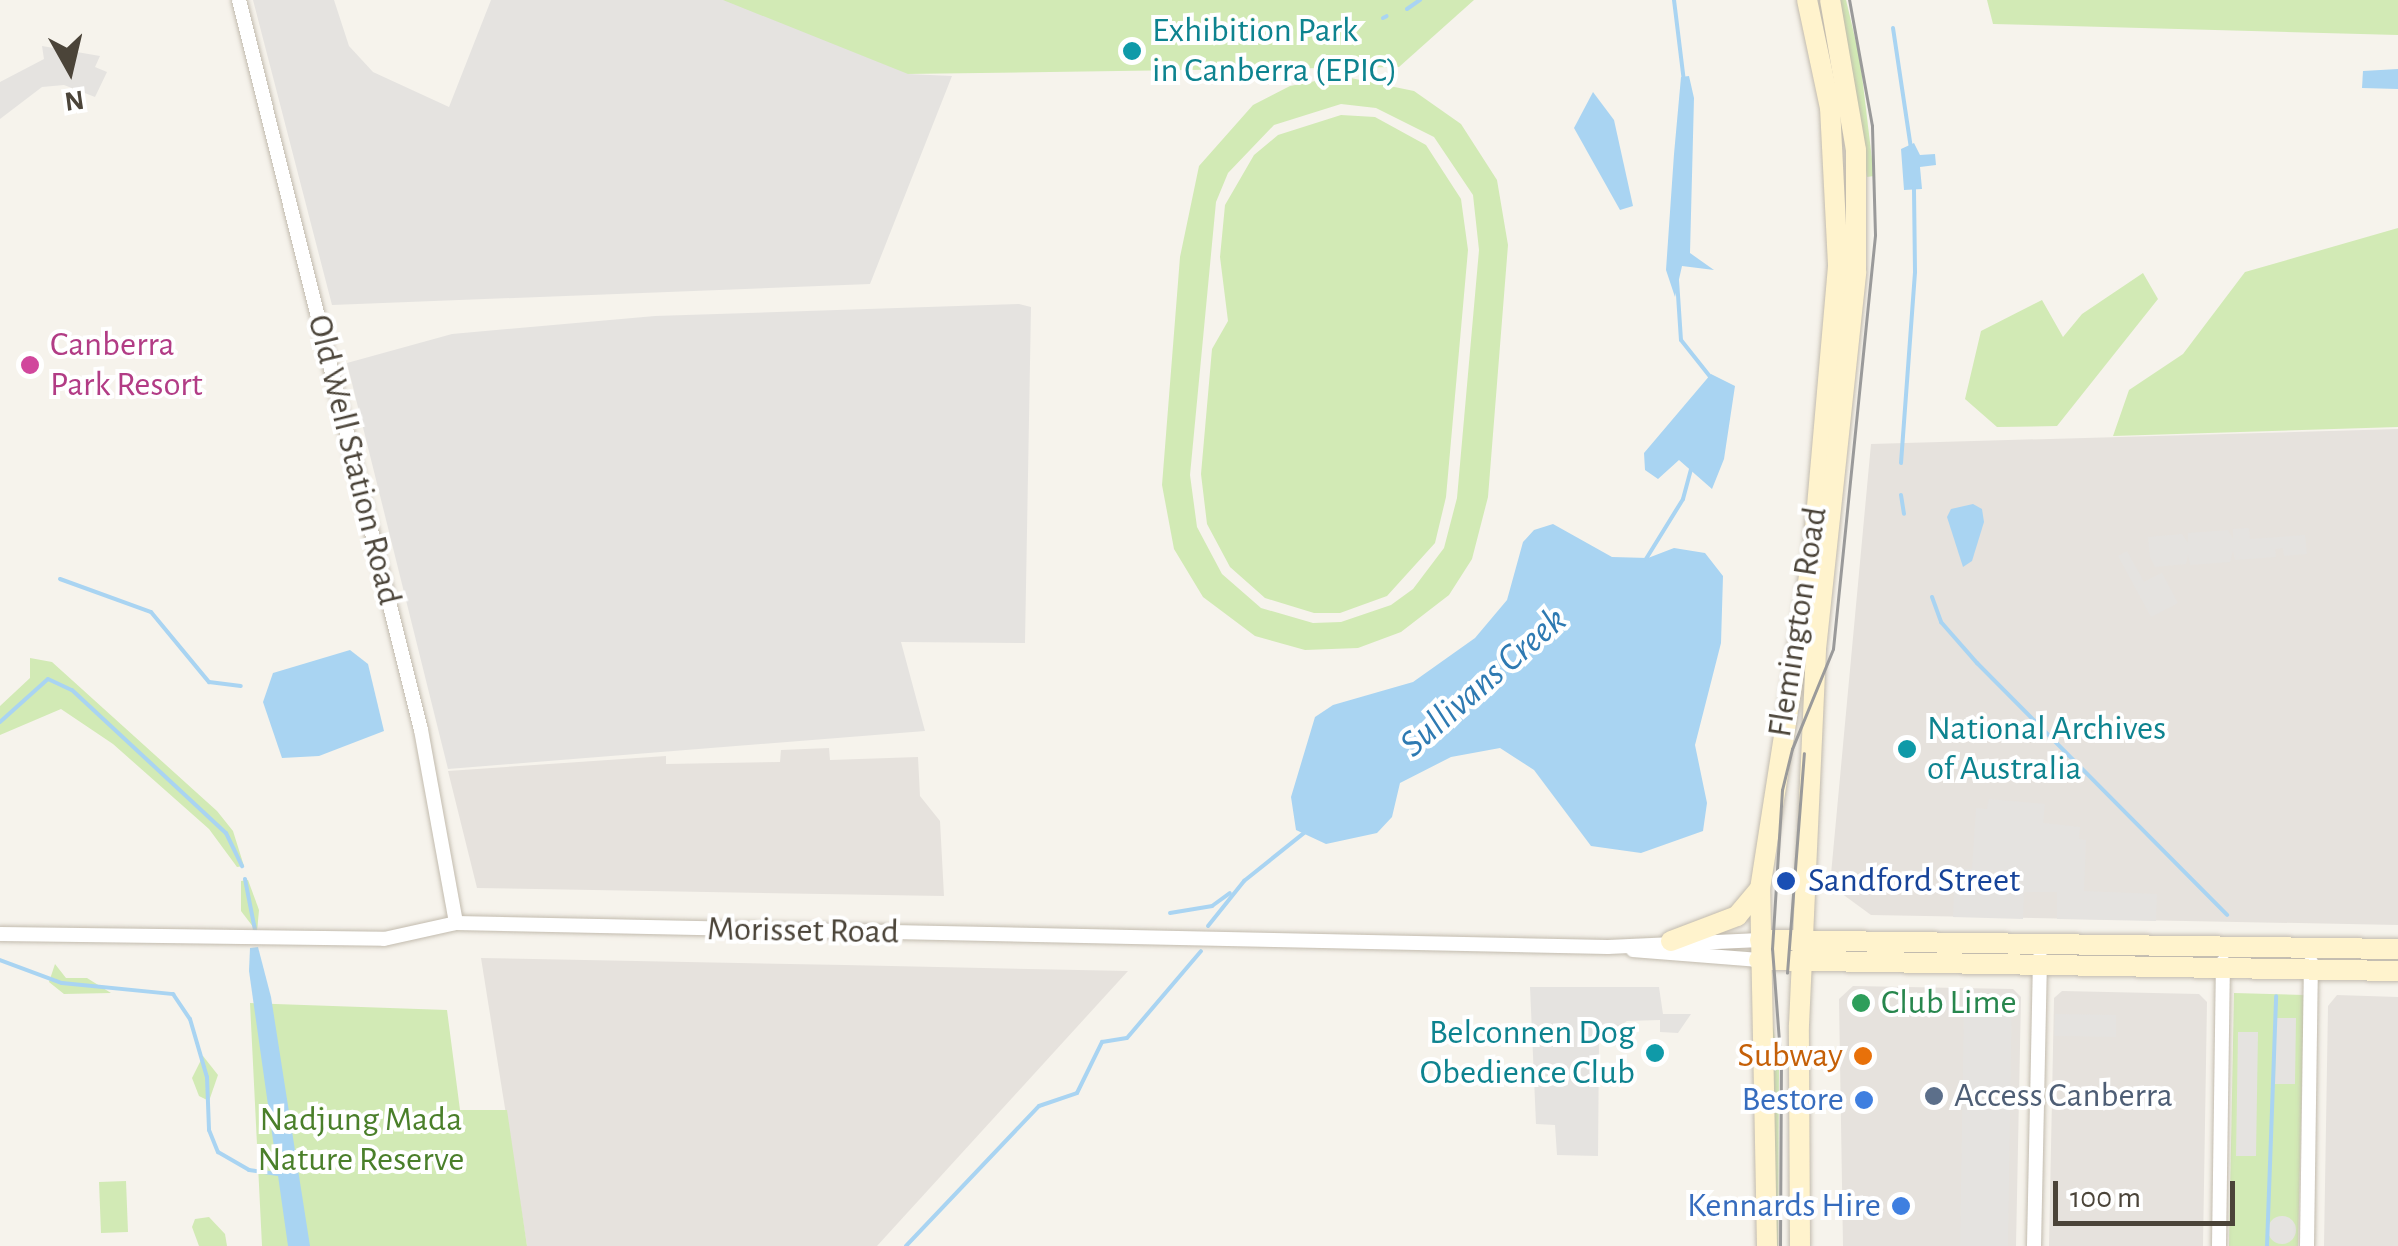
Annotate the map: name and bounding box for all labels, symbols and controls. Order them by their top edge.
place label: Exhibition Park in Canberra (EPIC) [1152,10,1398,92]
north arrow [20,20,120,120]
marker: Exhibition Park in Canberra (EPIC) [1121,40,1143,62]
text: N [63,84,86,115]
street label: Old Well Station Road [298,311,410,609]
place label: Canberra Park Resort [50,324,203,406]
marker: Canberra Park Resort [19,354,41,376]
street label: Flemington Road [1759,504,1837,740]
water label: Sullivans Creek [1391,598,1577,768]
place label: National Archives of Australia [1927,708,2166,790]
marker: National Archives of Australia [1896,738,1918,760]
place label: Sandford Street [1808,860,2020,902]
marker: Sandford Street [1773,868,1799,894]
street label: Morisset Road [707,908,899,954]
place label: Club Lime [1881,982,2017,1024]
marker: Club Lime [1850,992,1872,1014]
place label: Belconnen Dog Obedience Club [1420,1012,1635,1094]
place label: Subway [1737,1035,1843,1077]
marker: Belconnen Dog Obedience Club [1644,1042,1666,1064]
marker: Subway [1852,1045,1874,1067]
place label: Access Canberra [1954,1075,2173,1117]
place label: Bestore [1742,1079,1844,1121]
marker: Access Canberra [1923,1085,1945,1107]
marker: Bestore [1853,1089,1875,1111]
park label: Nadjung Mada Nature Reserve [258,1099,464,1181]
scale bar [2058,1161,2240,1223]
text: 100 m [2070,1183,2141,1213]
place label: Kennards Hire [1687,1185,1881,1227]
marker: Kennards Hire [1890,1195,1912,1217]

